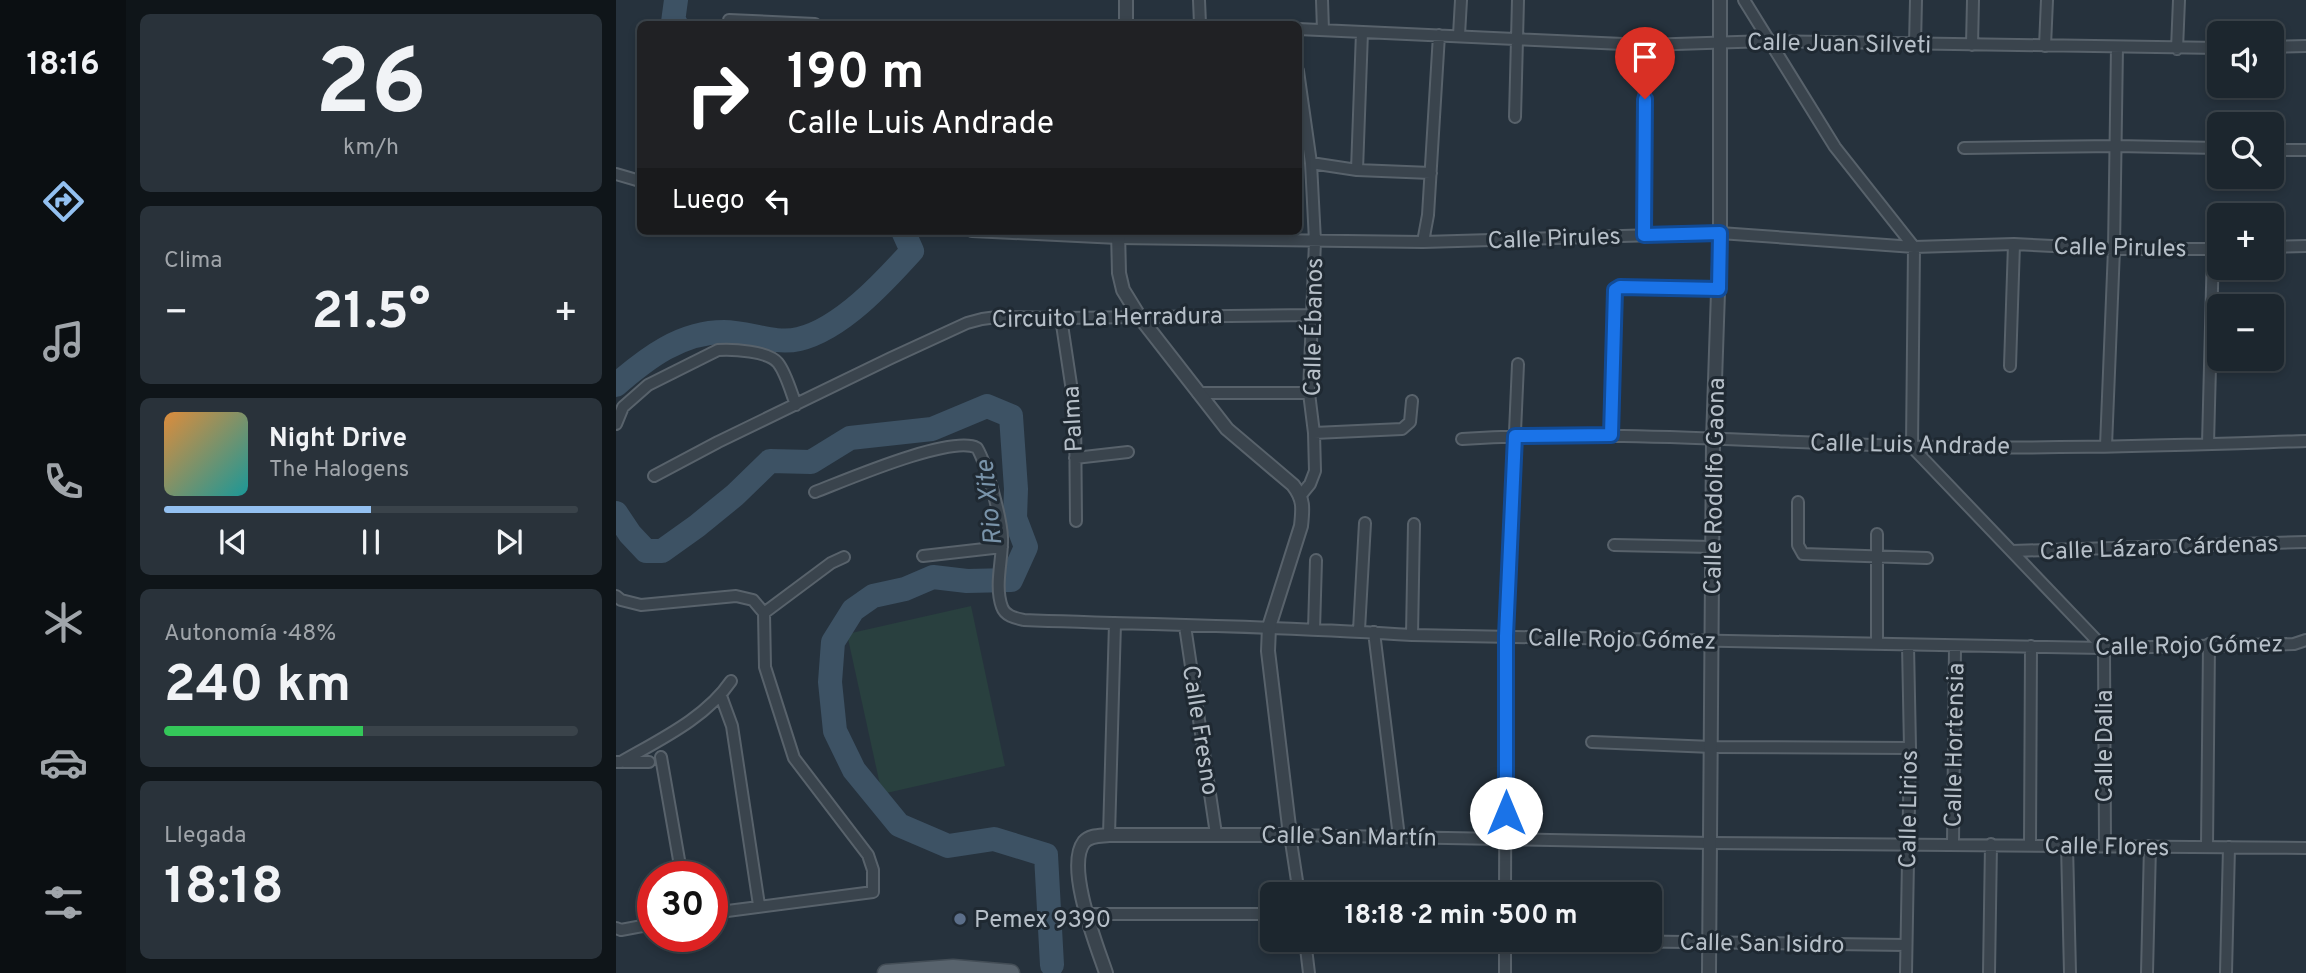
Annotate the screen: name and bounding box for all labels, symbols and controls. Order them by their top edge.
map controls [2207,21,2284,371]
button: sound [2207,21,2284,98]
pin [1615,27,1675,99]
street label: Calle Juan Silveti [1746,28,1931,62]
text: 26 [315,31,427,146]
icon: arrive [1626,38,1664,76]
text: 190 m [787,44,924,106]
text: 18:16 [26,46,100,86]
icon: right [672,49,763,140]
text: Calle Luis Andrade [787,105,1054,145]
button: search [2207,112,2284,189]
text: km/h [343,134,399,163]
icon: directions [39,177,88,226]
icon: left [759,182,797,220]
text: Luego [672,185,745,218]
button: + [2207,203,2284,280]
street label: Calle Pirules [1487,223,1621,257]
street label: Calle Pirules [2053,233,2187,265]
text: Clima [164,247,222,276]
street label: Calle Ébanos [1297,257,1331,397]
text: 21.5° [312,281,430,347]
text: − [164,290,189,339]
text: + [553,290,578,339]
button: − [2207,294,2284,371]
street label: Circuito La Herradura [991,302,1223,336]
icon: music [39,317,88,366]
street label: Calle Rodolfo Gaona [1699,377,1733,595]
street label: Palma [1057,385,1091,453]
text: Night Drive [269,423,407,456]
street label: Calle Luis Andrade [1810,429,2010,463]
text: The Halogens [269,456,409,485]
icon: phone [39,457,88,506]
water label: Rio Xite [970,458,1011,547]
icon: previous [214,523,252,561]
icon: pause [352,523,390,561]
icon: next [490,523,528,561]
street label: Calle Lázaro Cárdenas [2039,530,2279,568]
icon: climate [39,598,88,647]
text: Autonomía · 48% [164,620,336,649]
street label: Calle Rojo Gómez [1527,624,1716,658]
street label: Calle Rojo Gómez [2095,630,2284,664]
text: 240 km [164,654,351,720]
street label: Calle Hortensia [1940,662,1972,828]
street label: Calle Fresno [1174,663,1224,797]
street label: Calle Dalia [2091,690,2121,802]
icon: car [39,738,88,787]
street label: Calle Lirios [1894,750,1926,869]
position arrow [1469,776,1543,850]
street label: Calle San Martín [1261,821,1437,855]
text: Llegada [164,822,246,851]
street label: Calle Flores [2044,832,2170,864]
text: 18:18 [164,856,284,922]
speed limit sign: 30 [637,861,728,952]
icon: filters [39,878,88,927]
text: 18:18 · 2 min · 500 m [1344,900,1578,933]
place label: Pemex 9390 [974,906,1111,936]
marker: Pemex 9390 [952,911,968,927]
street label: Calle San Isidro [1679,929,1845,961]

